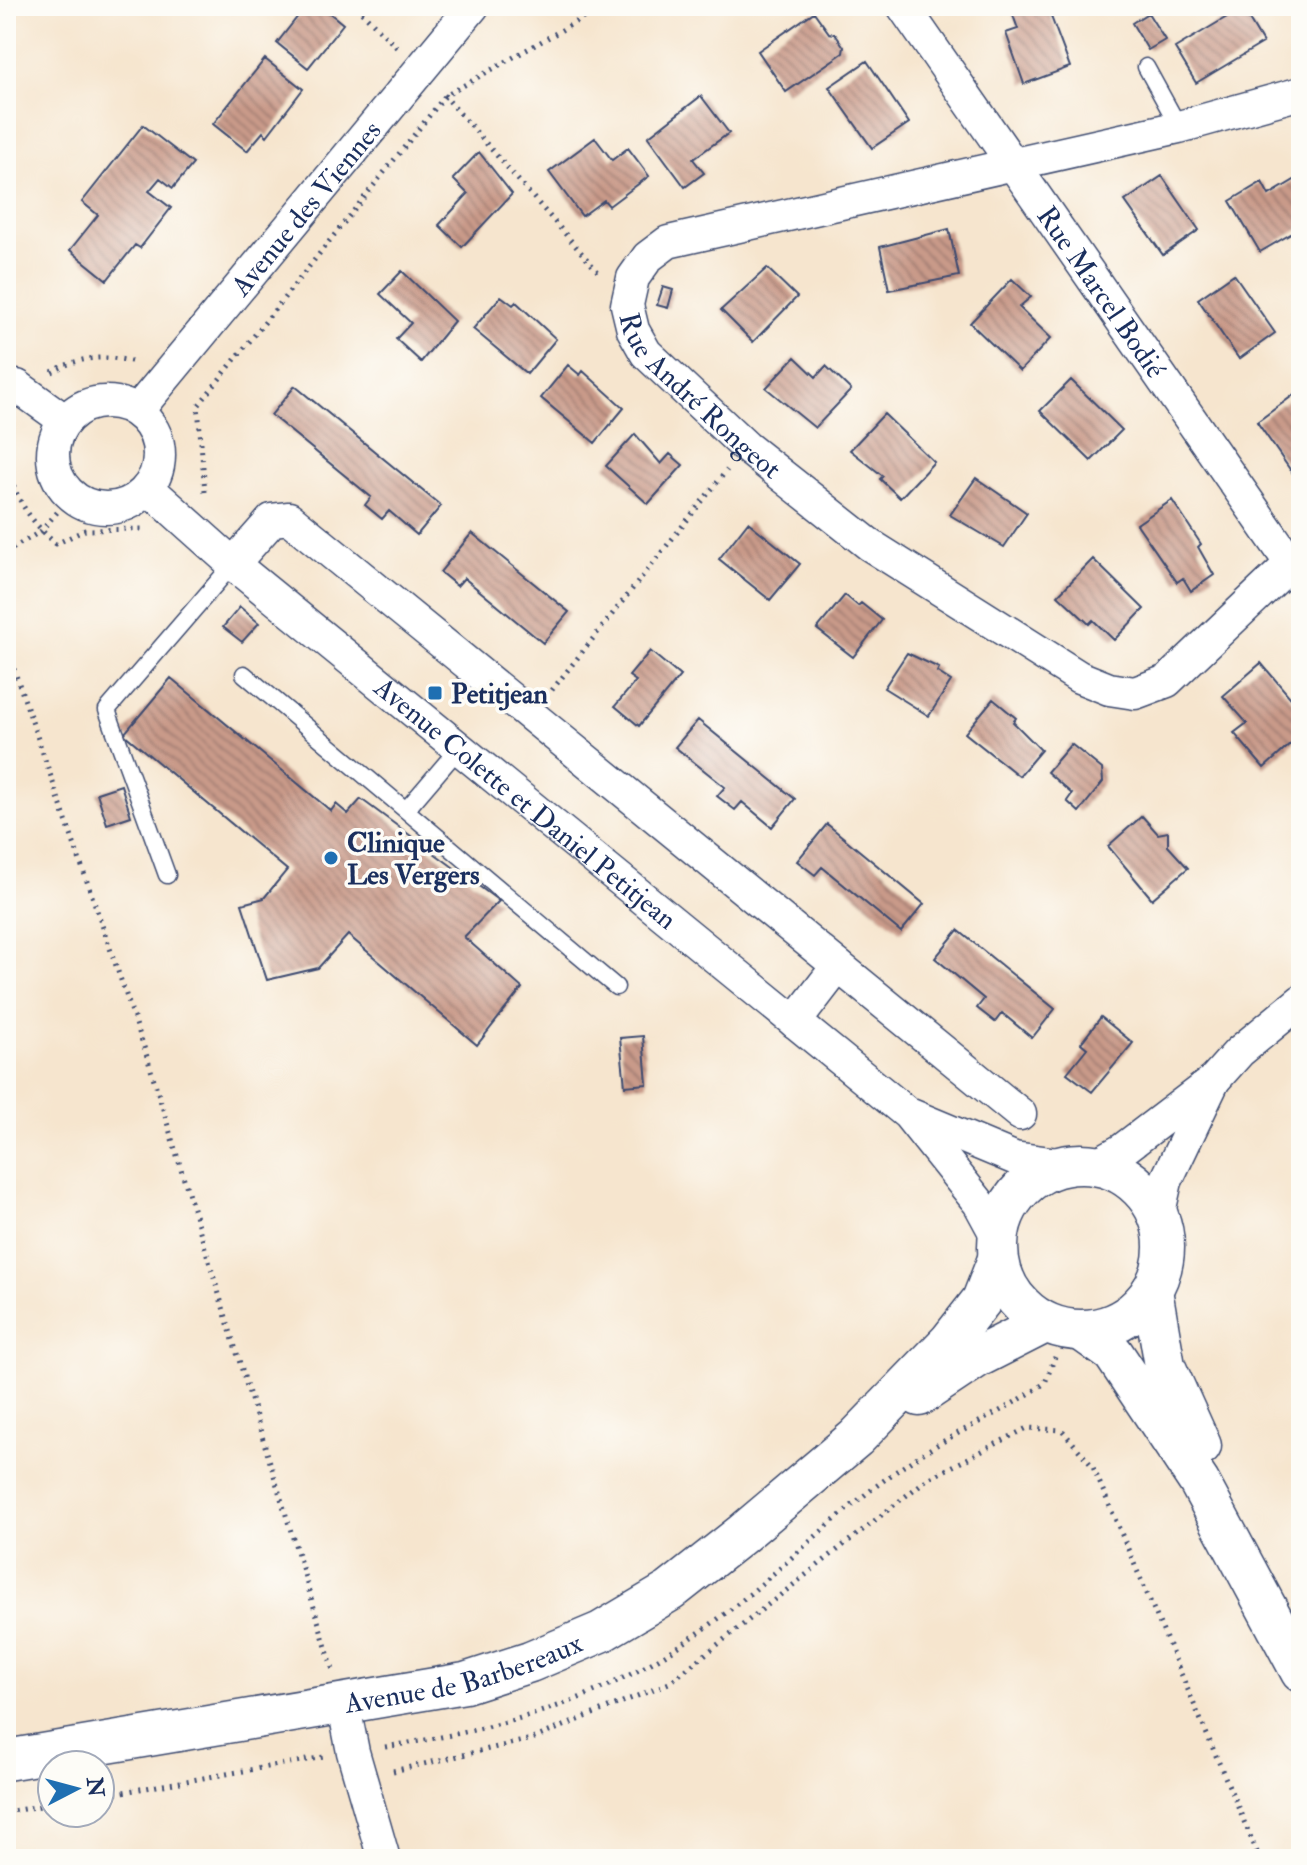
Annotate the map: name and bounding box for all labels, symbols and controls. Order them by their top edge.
street label: Avenue des Viennes [223,114,389,304]
street label: Rue Marcel Bodié [1029,200,1173,385]
street label: Rue André Rongeot [610,309,788,487]
street label: Avenue Colette et Daniel Petitjean [366,670,683,938]
place label: Petitjean [451,677,548,712]
marker: Petitjean [426,684,444,702]
place label: Clinique Les Vergers [347,826,480,893]
marker: Clinique Les Vergers [322,849,340,867]
street label: Avenue de Barbereaux [341,1626,588,1722]
north arrow [36,1749,116,1829]
text: N [80,1775,110,1799]

